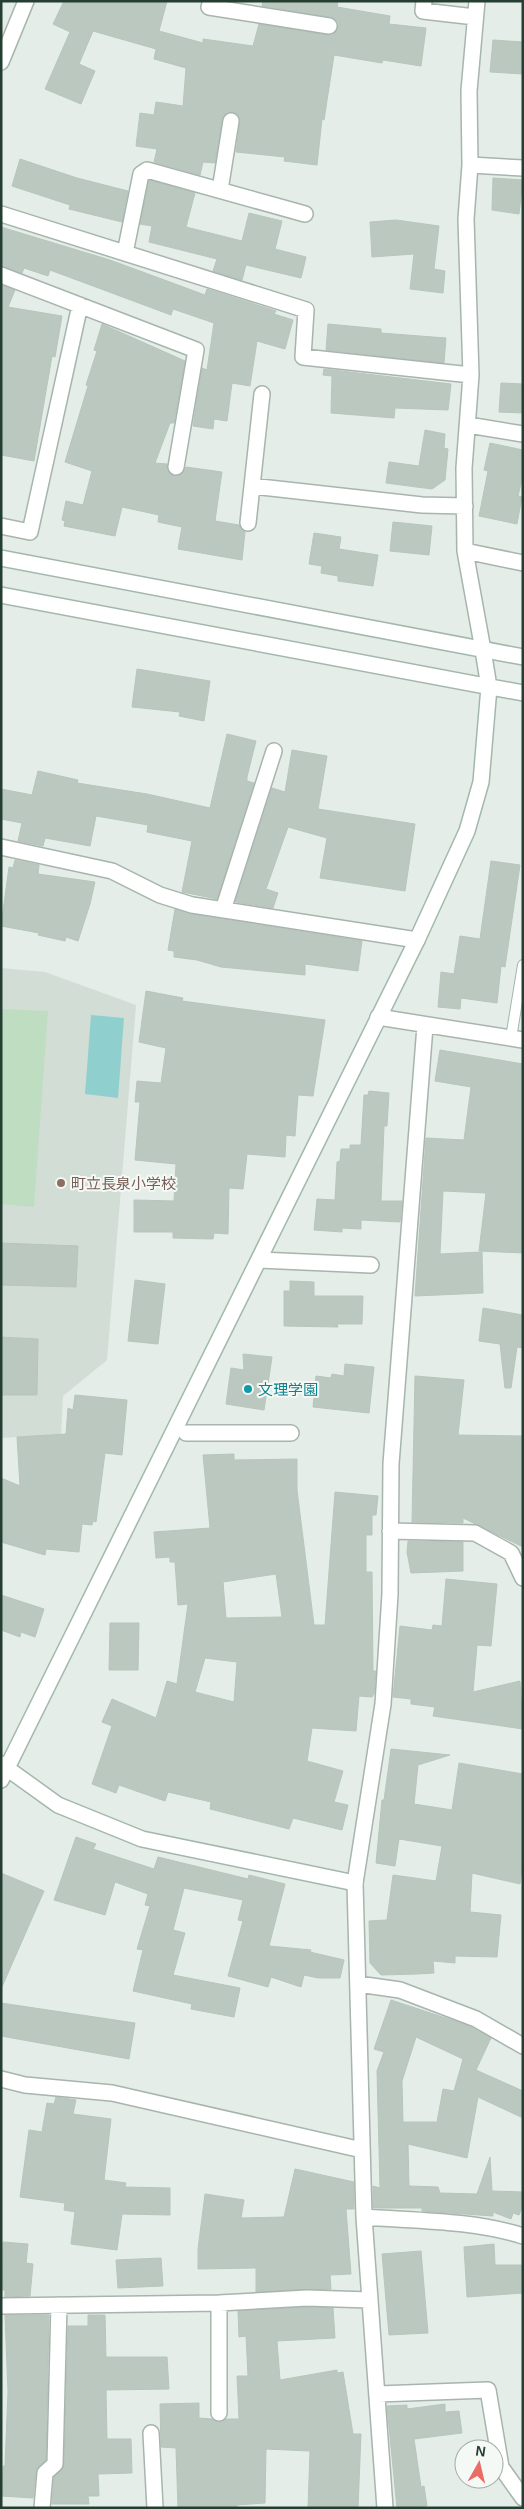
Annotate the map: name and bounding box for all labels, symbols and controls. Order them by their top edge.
place label: 町立長泉小学校 [71,1175,176,1192]
marker: 町立長泉小学校 [55,1177,67,1189]
place label: 文理学園 [258,1381,318,1398]
marker: 文理学園 [242,1383,254,1395]
north arrow [454,2439,504,2489]
text: N [475,2442,487,2460]

